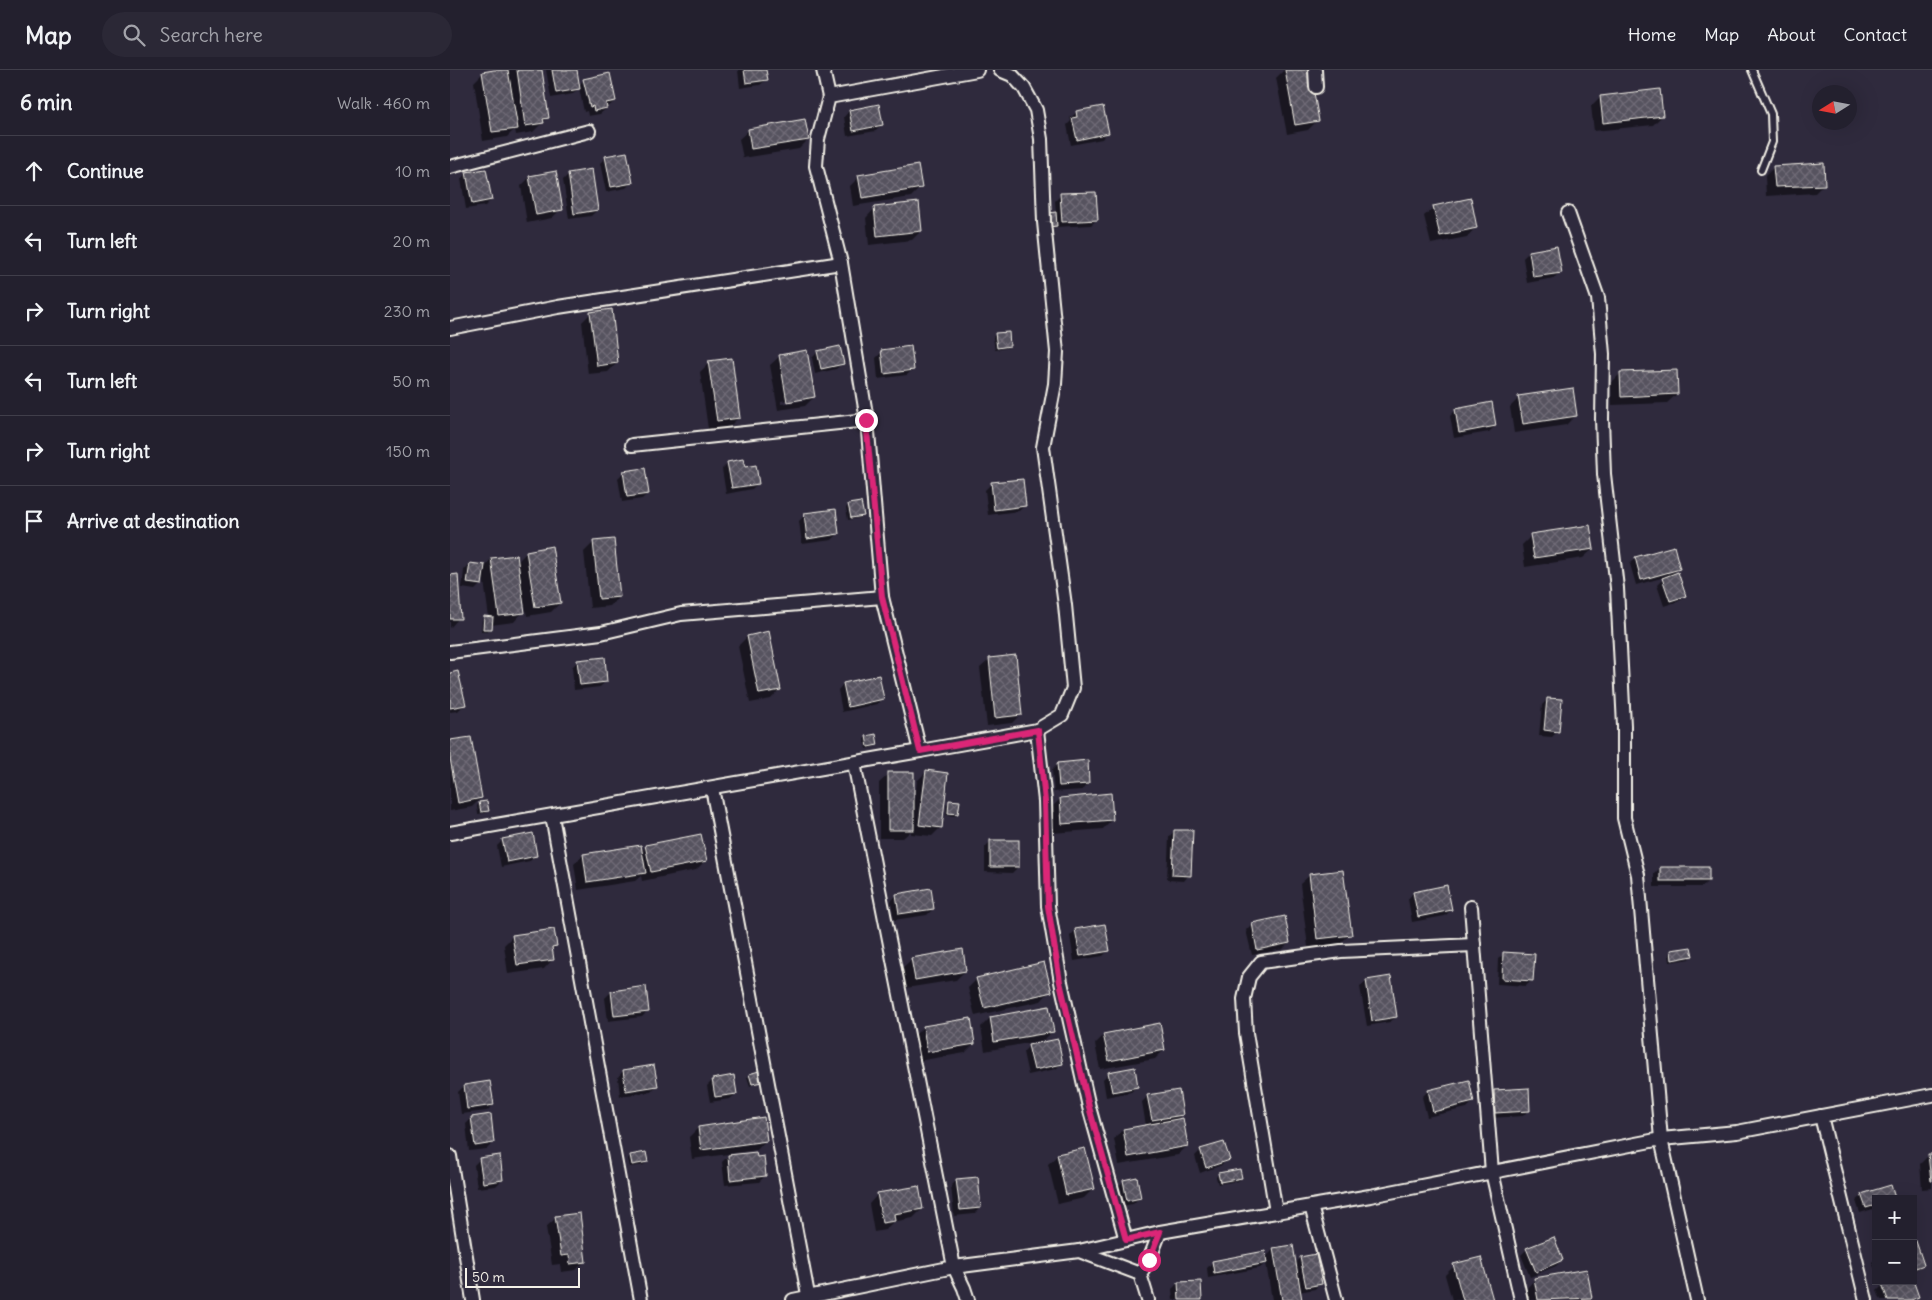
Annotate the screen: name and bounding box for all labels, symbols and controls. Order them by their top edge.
search box [102,12,452,57]
text: Map [25,20,72,50]
icon: search [120,21,148,49]
text: Search here [160,23,263,47]
text: Home [1628,23,1676,46]
text: Map [1704,23,1739,46]
text: About [1767,23,1815,46]
text: Contact [1843,23,1907,46]
north arrow [1812,85,1857,130]
text: 6 min [20,89,72,116]
text: Walk · 460 m [337,93,430,113]
icon: ahead [20,157,48,185]
text: Continue [67,159,144,183]
text: 10 m [395,161,430,181]
icon: left [20,227,48,255]
text: Turn left [67,229,137,253]
text: 20 m [393,231,430,251]
icon: right [20,297,48,325]
text: Turn right [67,299,150,323]
text: 230 m [384,301,430,321]
icon: left [20,367,48,395]
text: Turn left [67,369,137,393]
text: 50 m [392,371,430,391]
route end [855,409,878,432]
icon: right [20,437,48,465]
text: Turn right [67,439,150,463]
text: 150 m [386,441,430,461]
icon: arrive [20,507,48,535]
text: Arrive at destination [67,509,240,533]
map controls [1872,1195,1917,1285]
button: + [1872,1195,1917,1240]
button: − [1872,1240,1917,1285]
route start [1138,1249,1161,1272]
scale bar [465,1265,580,1288]
text: 50 m [472,1268,505,1286]

